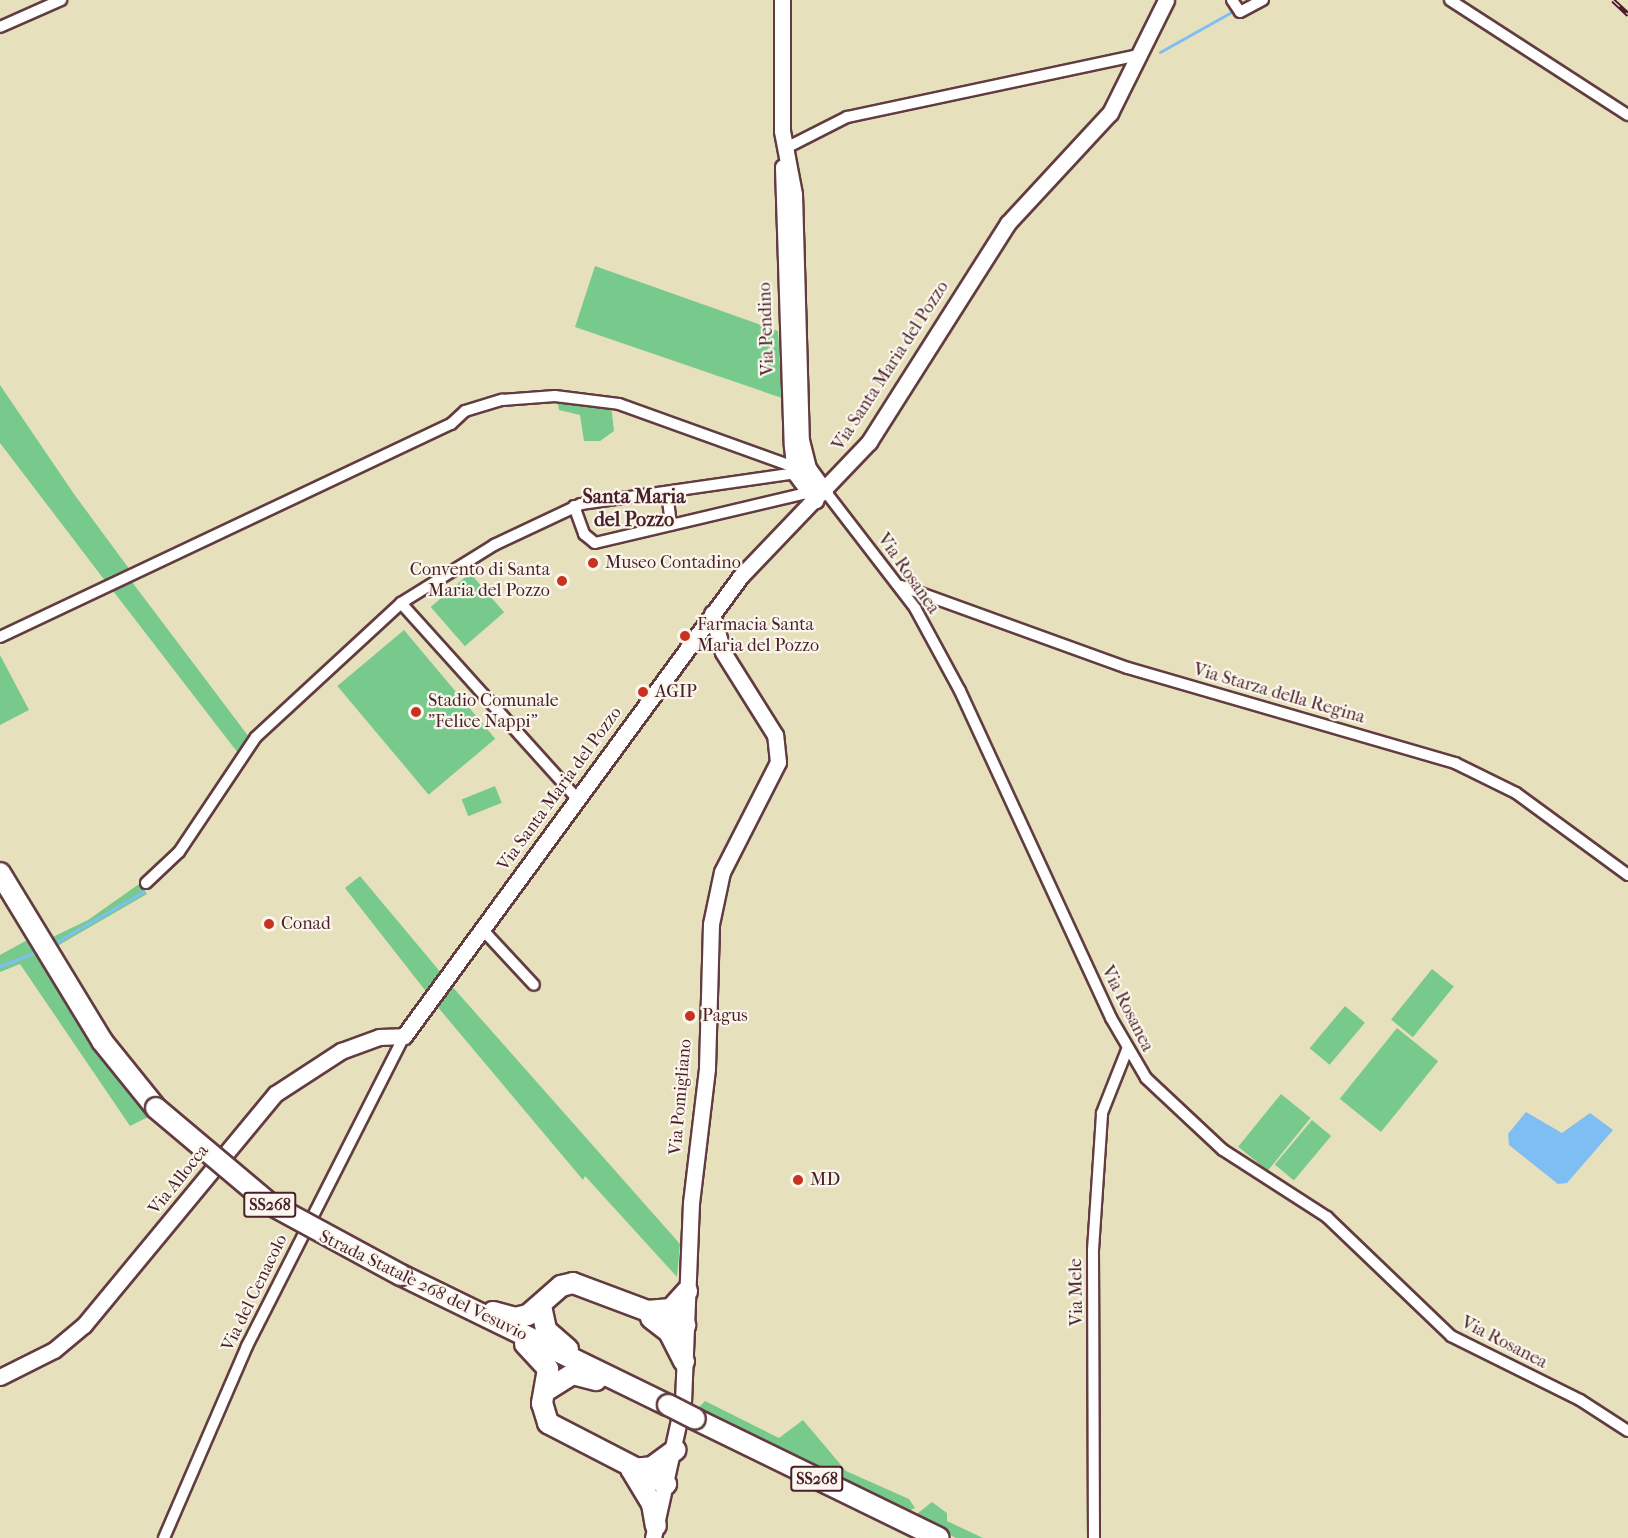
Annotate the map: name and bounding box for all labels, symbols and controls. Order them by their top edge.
street label: Via Santa Maria del Pozzo [828,277,954,455]
street label: Via Pendino [755,282,779,376]
district label: Santa Maria del Pozzo [583,485,685,532]
street label: Via Rosanea [872,529,944,619]
place label: Museo Contadino [605,552,741,574]
marker: Museo Contadino [586,556,600,570]
place label: Convento di Santa Maria del Pozzo [410,560,550,602]
marker: Convento di Santa Maria del Pozzo [555,574,569,588]
place label: Farmacia Santa Maria del Pozzo [697,615,819,658]
marker: Farmacia Santa Maria del Pozzo [678,629,692,643]
street label: Via Starza della Regina [1191,659,1367,729]
place label: AGIP [655,681,697,703]
marker: AGIP [636,685,650,699]
place label: Stadio Comunale "Felice Nappi" [428,691,559,734]
street label: Via Santa Maria del Pozzo [493,703,627,875]
marker: Stadio Comunale "Felice Nappi" [409,705,423,719]
place label: Conad [281,913,331,935]
marker: Conad [262,917,276,931]
street label: Via Rosanea [1096,962,1158,1056]
place label: Pagus [702,1005,748,1027]
marker: Pagus [683,1009,697,1023]
street label: Via Pomigliano [665,1038,697,1156]
street label: Via Allocca [144,1141,214,1219]
place label: MD [810,1169,840,1191]
marker: MD [791,1173,805,1187]
road number: SS268 [243,1192,297,1218]
street label: Strada Statale 268 del Vesuvio [315,1226,531,1346]
street label: Via del Cenacolo [217,1231,293,1355]
street label: Via Mele [1066,1258,1088,1326]
street label: Via Rosanea [1457,1312,1551,1374]
road number: SS268 [790,1466,844,1492]

